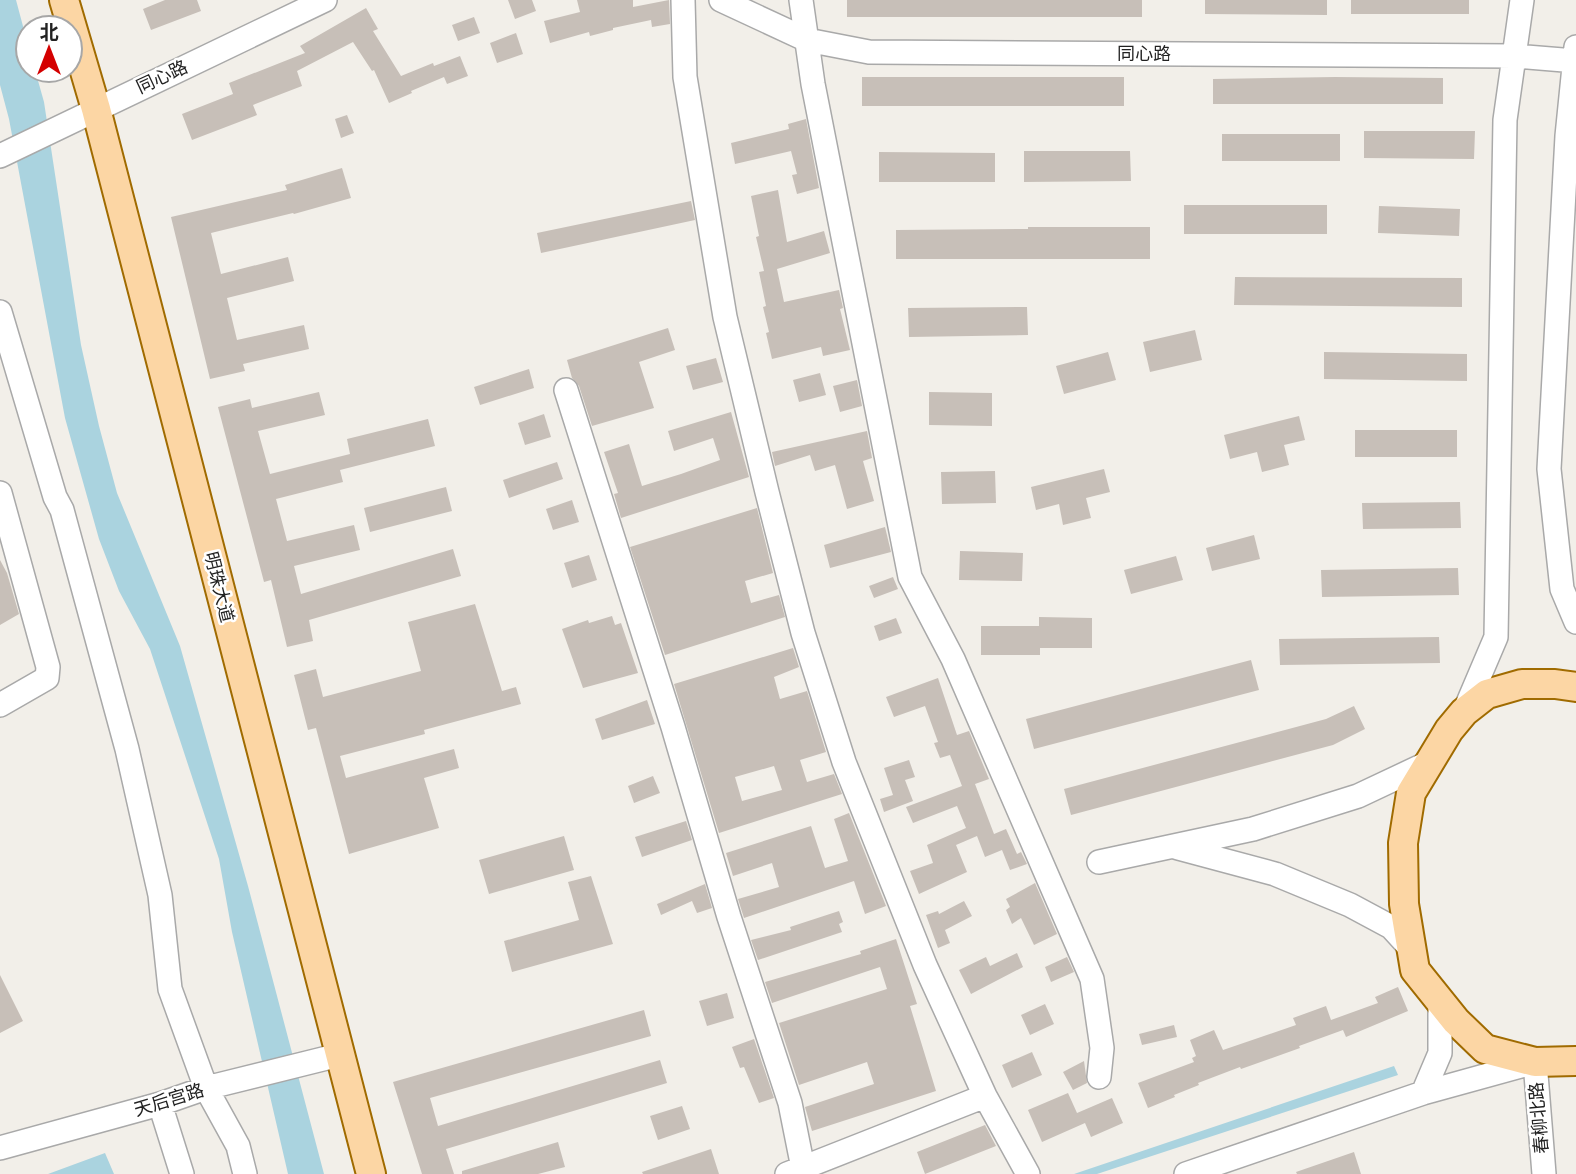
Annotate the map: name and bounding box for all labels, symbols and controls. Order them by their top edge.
north arrow [14,14,84,84]
text: 北 [39,19,59,45]
street label: 同心路 [1117,41,1171,66]
street label: 同心路 [132,54,192,99]
street label: 明珠大道 [199,549,240,625]
street label: 天后宫路 [131,1077,207,1122]
street label: 春柳北路 [1523,1081,1554,1155]

